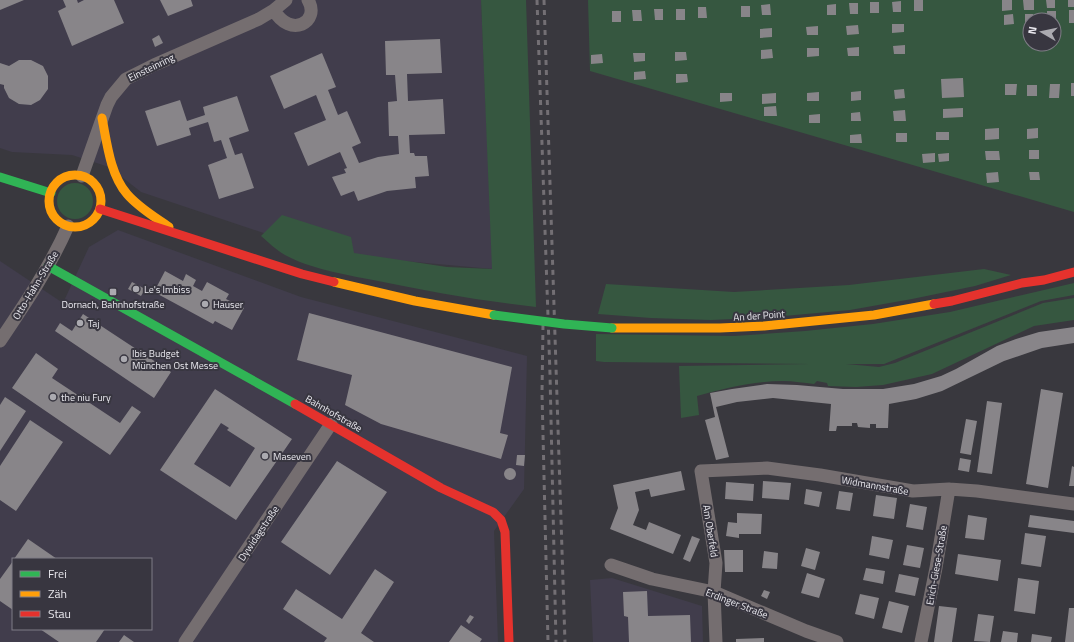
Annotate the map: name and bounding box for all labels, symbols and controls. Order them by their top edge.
north arrow [1022,12,1062,52]
text: N [1024,25,1041,35]
street label: Einsteinring [125,50,177,85]
street label: Otto-Hahn-Straße [9,248,62,323]
place label: Le's Imbiss [144,282,190,297]
marker: Le's Imbiss [131,284,141,294]
marker: Dornach, Bahnhofstraße [108,287,118,297]
place label: Dornach, Bahnhofstraße [61,297,165,312]
place label: Hauser [213,297,244,312]
marker: Hauser [200,299,210,309]
street label: An der Point [733,306,786,325]
place label: Taj [88,316,100,331]
marker: Taj [75,318,85,328]
place label: Ibis Budget München Ost Messe [132,346,218,373]
marker: Ibis Budget München Ost Messe [119,354,129,364]
place label: the niu Fury [61,390,111,405]
street label: Bahnhofstraße [303,391,365,436]
marker: the niu Fury [48,392,58,402]
place label: Maseven [273,449,311,464]
marker: Maseven [260,451,270,461]
street label: Widmannstraße [840,472,910,499]
street label: Dywidagstraße [234,503,283,564]
street label: Am Oberfeld [699,504,722,558]
street label: Erich-Giese-Straße [922,524,951,606]
legend [12,558,152,630]
text: Frei [48,564,67,583]
text: Zäh [48,584,67,603]
street label: Erdinger Straße [703,585,770,622]
text: Stau [48,604,71,623]

